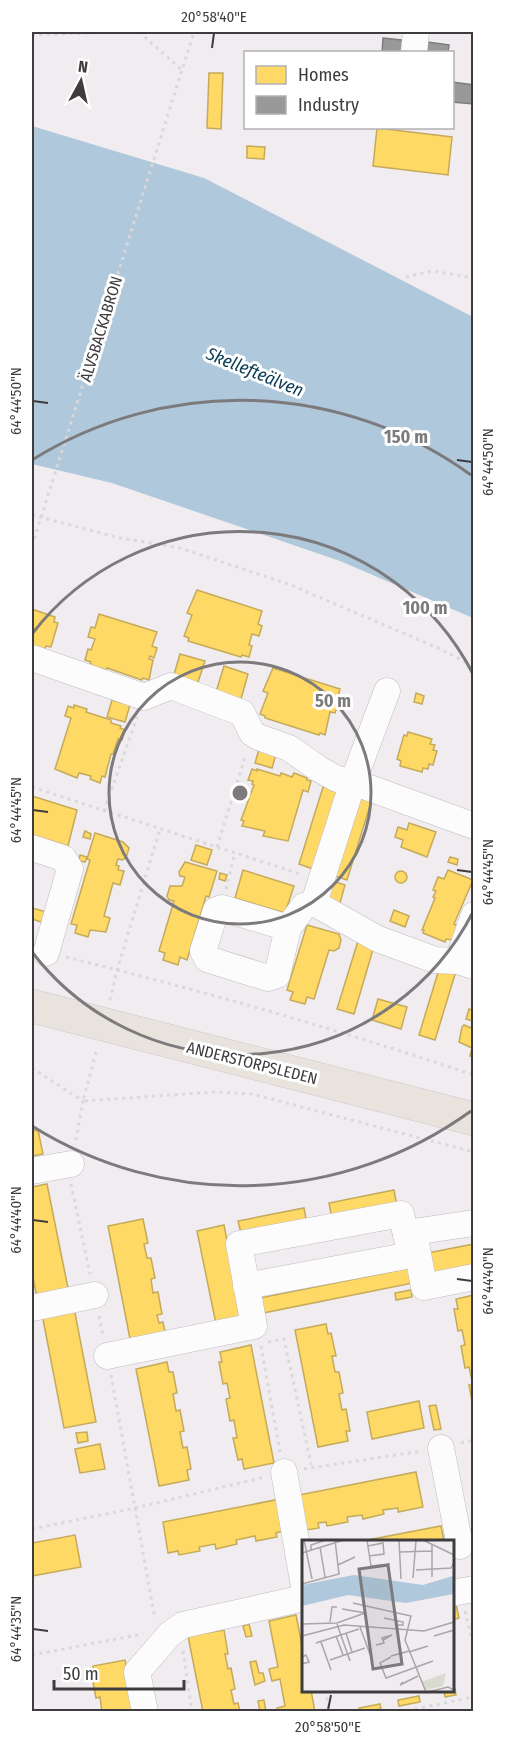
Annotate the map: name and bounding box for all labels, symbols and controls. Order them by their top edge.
text: 20°58'40"E [181,8,247,26]
north arrow [51,51,111,111]
legend [244,51,454,129]
text: N [77,57,89,77]
text: Homes [298,64,349,86]
text: Industry [298,94,359,116]
street label: ÄLVSBACKABRON [76,274,126,384]
water label: Skellefteälven [202,342,307,402]
text: 64°44'50"N [7,367,25,435]
text: 150 m [384,426,428,448]
text: 64°44'50"N [479,428,497,496]
text: 100 m [403,597,447,619]
text: 50 m [315,690,351,712]
text: 64°44'45"N [7,777,25,843]
centre of rings [230,783,250,803]
text: 64°44'45"N [479,839,497,905]
street label: ANDERSTORPSLEDEN [185,1038,319,1088]
text: 64°44'40"N [7,1186,25,1254]
text: 64°44'40"N [479,1247,497,1315]
inset map [302,1540,454,1692]
text: 64°44'35"N [7,1596,25,1662]
scale bar [54,1653,184,1691]
text: 50 m [63,1663,99,1685]
text: 20°58'50"E [295,1718,361,1736]

